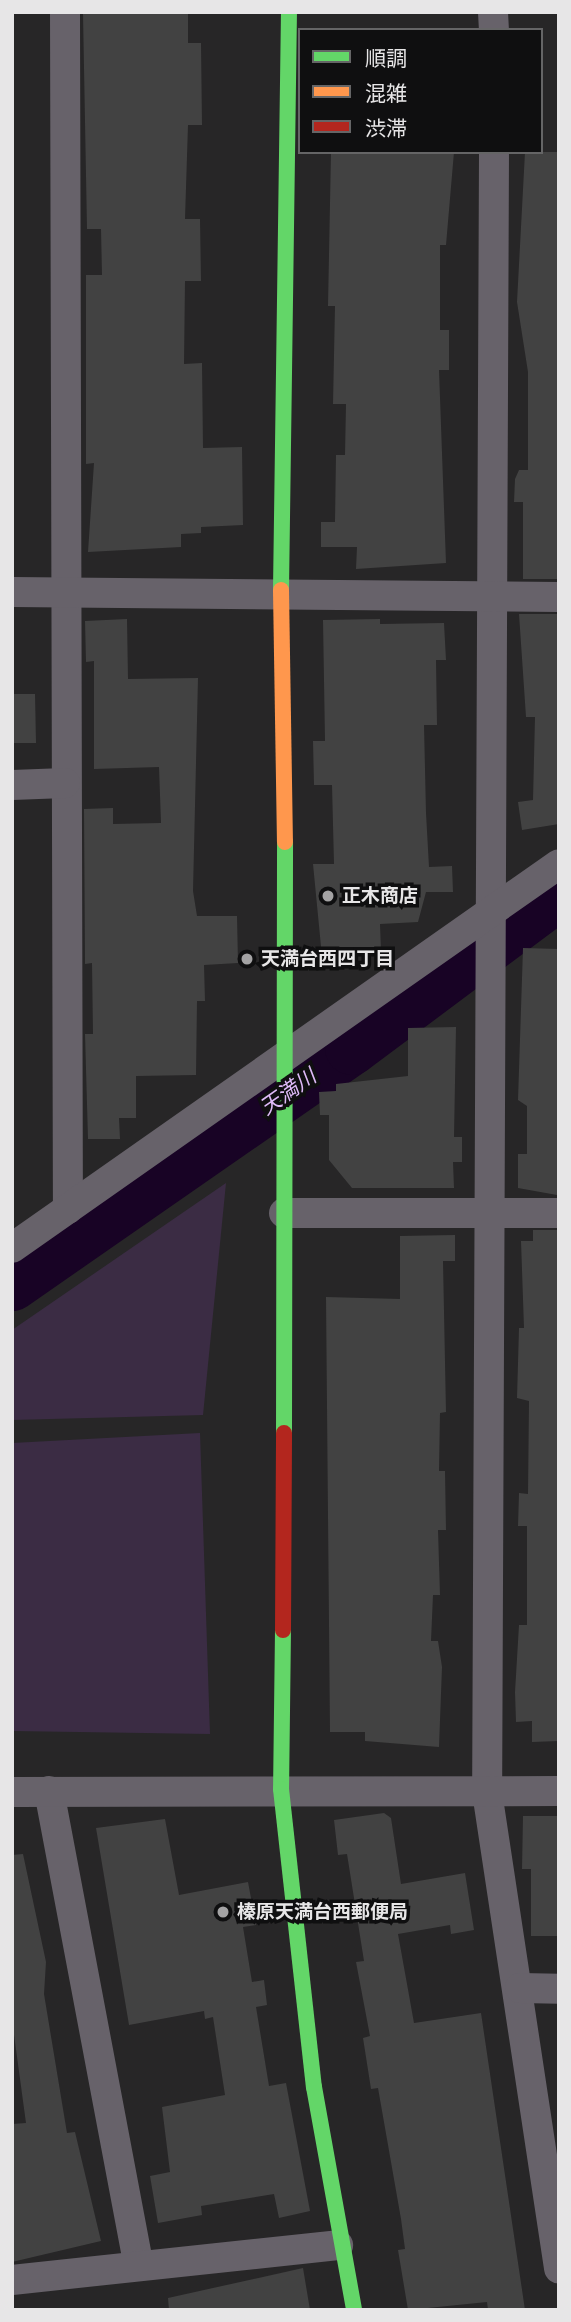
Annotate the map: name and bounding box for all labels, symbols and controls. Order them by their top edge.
legend [298,28,543,154]
text: 順調 [365,45,407,72]
text: 混雑 [365,80,407,107]
text: 渋滞 [365,115,407,142]
place label: 正木商店 [342,885,418,907]
marker: 正木商店 [320,888,336,904]
place label: 天満台西四丁目 [261,948,394,970]
marker: 天満台西四丁目 [239,951,255,967]
water label: 天満川 [255,1064,321,1120]
place label: 榛原天満台西郵便局 [237,1901,408,1923]
marker: 榛原天満台西郵便局 [215,1904,231,1920]

